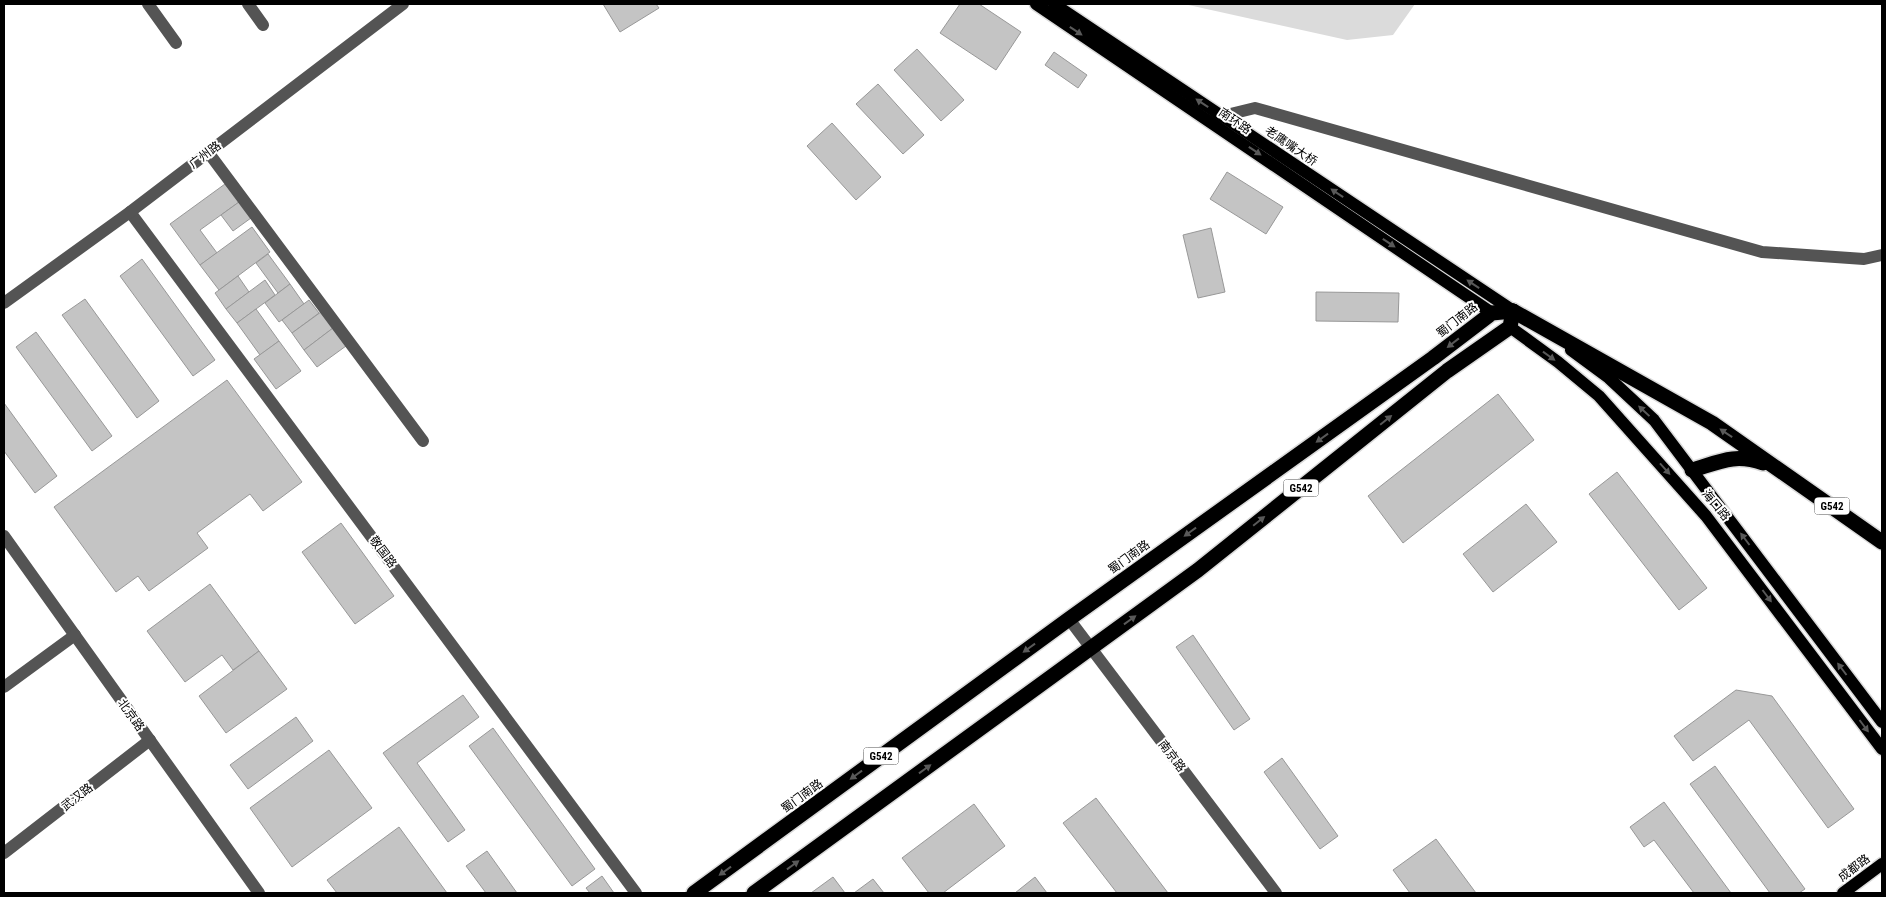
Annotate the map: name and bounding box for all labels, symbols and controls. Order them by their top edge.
one-way arrow [1070,26,1083,36]
one-way arrow [1196,98,1209,108]
street label: 南环路 [1216,105,1254,137]
street label: 老鹰嘴大桥 [1262,123,1320,169]
street label: 广州路 [186,139,224,171]
one-way arrow [1248,146,1261,156]
one-way arrow [1331,188,1344,198]
one-way arrow [1382,238,1396,248]
one-way arrow [1466,279,1479,288]
street label: 蜀门南路 [1434,300,1480,340]
one-way arrow [1447,337,1460,348]
one-way arrow [1542,351,1556,361]
one-way arrow [1639,405,1651,417]
one-way arrow [1379,414,1392,425]
one-way arrow [1719,428,1733,438]
one-way arrow [1315,433,1329,443]
one-way arrow [1659,463,1671,475]
road number: G542 [1284,479,1318,496]
street label: 海口路 [1699,487,1733,523]
road number: G542 [1814,498,1850,514]
one-way arrow [1252,516,1265,527]
one-way arrow [1184,527,1197,538]
one-way arrow [1740,532,1750,546]
street label: 敬国路 [367,533,399,571]
street label: 蜀门南路 [1105,537,1153,577]
one-way arrow [1761,589,1772,602]
one-way arrow [1123,614,1136,625]
one-way arrow [1022,643,1036,653]
one-way arrow [1837,663,1848,676]
street label: 北京路 [115,696,147,734]
one-way arrow [1859,719,1870,732]
street label: 南京路 [1156,737,1188,775]
road number: G542 [864,748,898,764]
one-way arrow [918,764,932,774]
one-way arrow [849,770,863,780]
street label: 蜀门南路 [778,776,826,816]
street label: 武汉路 [59,780,95,814]
street label: 成都路 [1835,852,1873,884]
one-way arrow [786,859,799,870]
one-way arrow [718,866,732,876]

